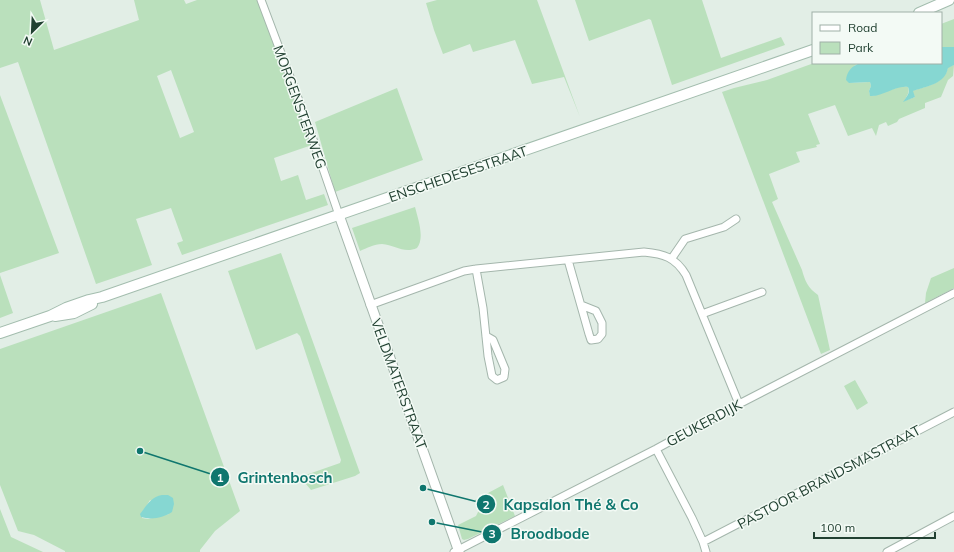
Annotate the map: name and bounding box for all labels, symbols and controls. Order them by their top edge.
north arrow [12,12,52,52]
legend [812,12,942,64]
text: Road [848,20,877,35]
text: N [21,33,35,49]
text: Park [848,40,874,55]
street label: MORGENSTERWEG [269,43,331,171]
street label: ENSCHEDESESTRAAT [386,142,530,206]
street label: VELDMATERSTRAAT [367,316,431,452]
street label: GEUKERDIJK [663,395,746,450]
street label: PASTOOR BRANDSMASTRAAT [734,421,924,533]
callout: Grintenbosch [210,464,341,491]
text: Grintenbosch [237,468,333,487]
text: 1 [216,470,224,485]
callout: Kapsalon Thé & Co [476,491,647,518]
text: Kapsalon Thé & Co [503,495,639,514]
text: 2 [482,497,490,512]
scale bar [814,514,935,540]
callout: Broodbode [482,520,597,547]
text: 100 m [820,520,855,535]
text: Broodbode [511,524,589,543]
text: 3 [488,526,496,541]

